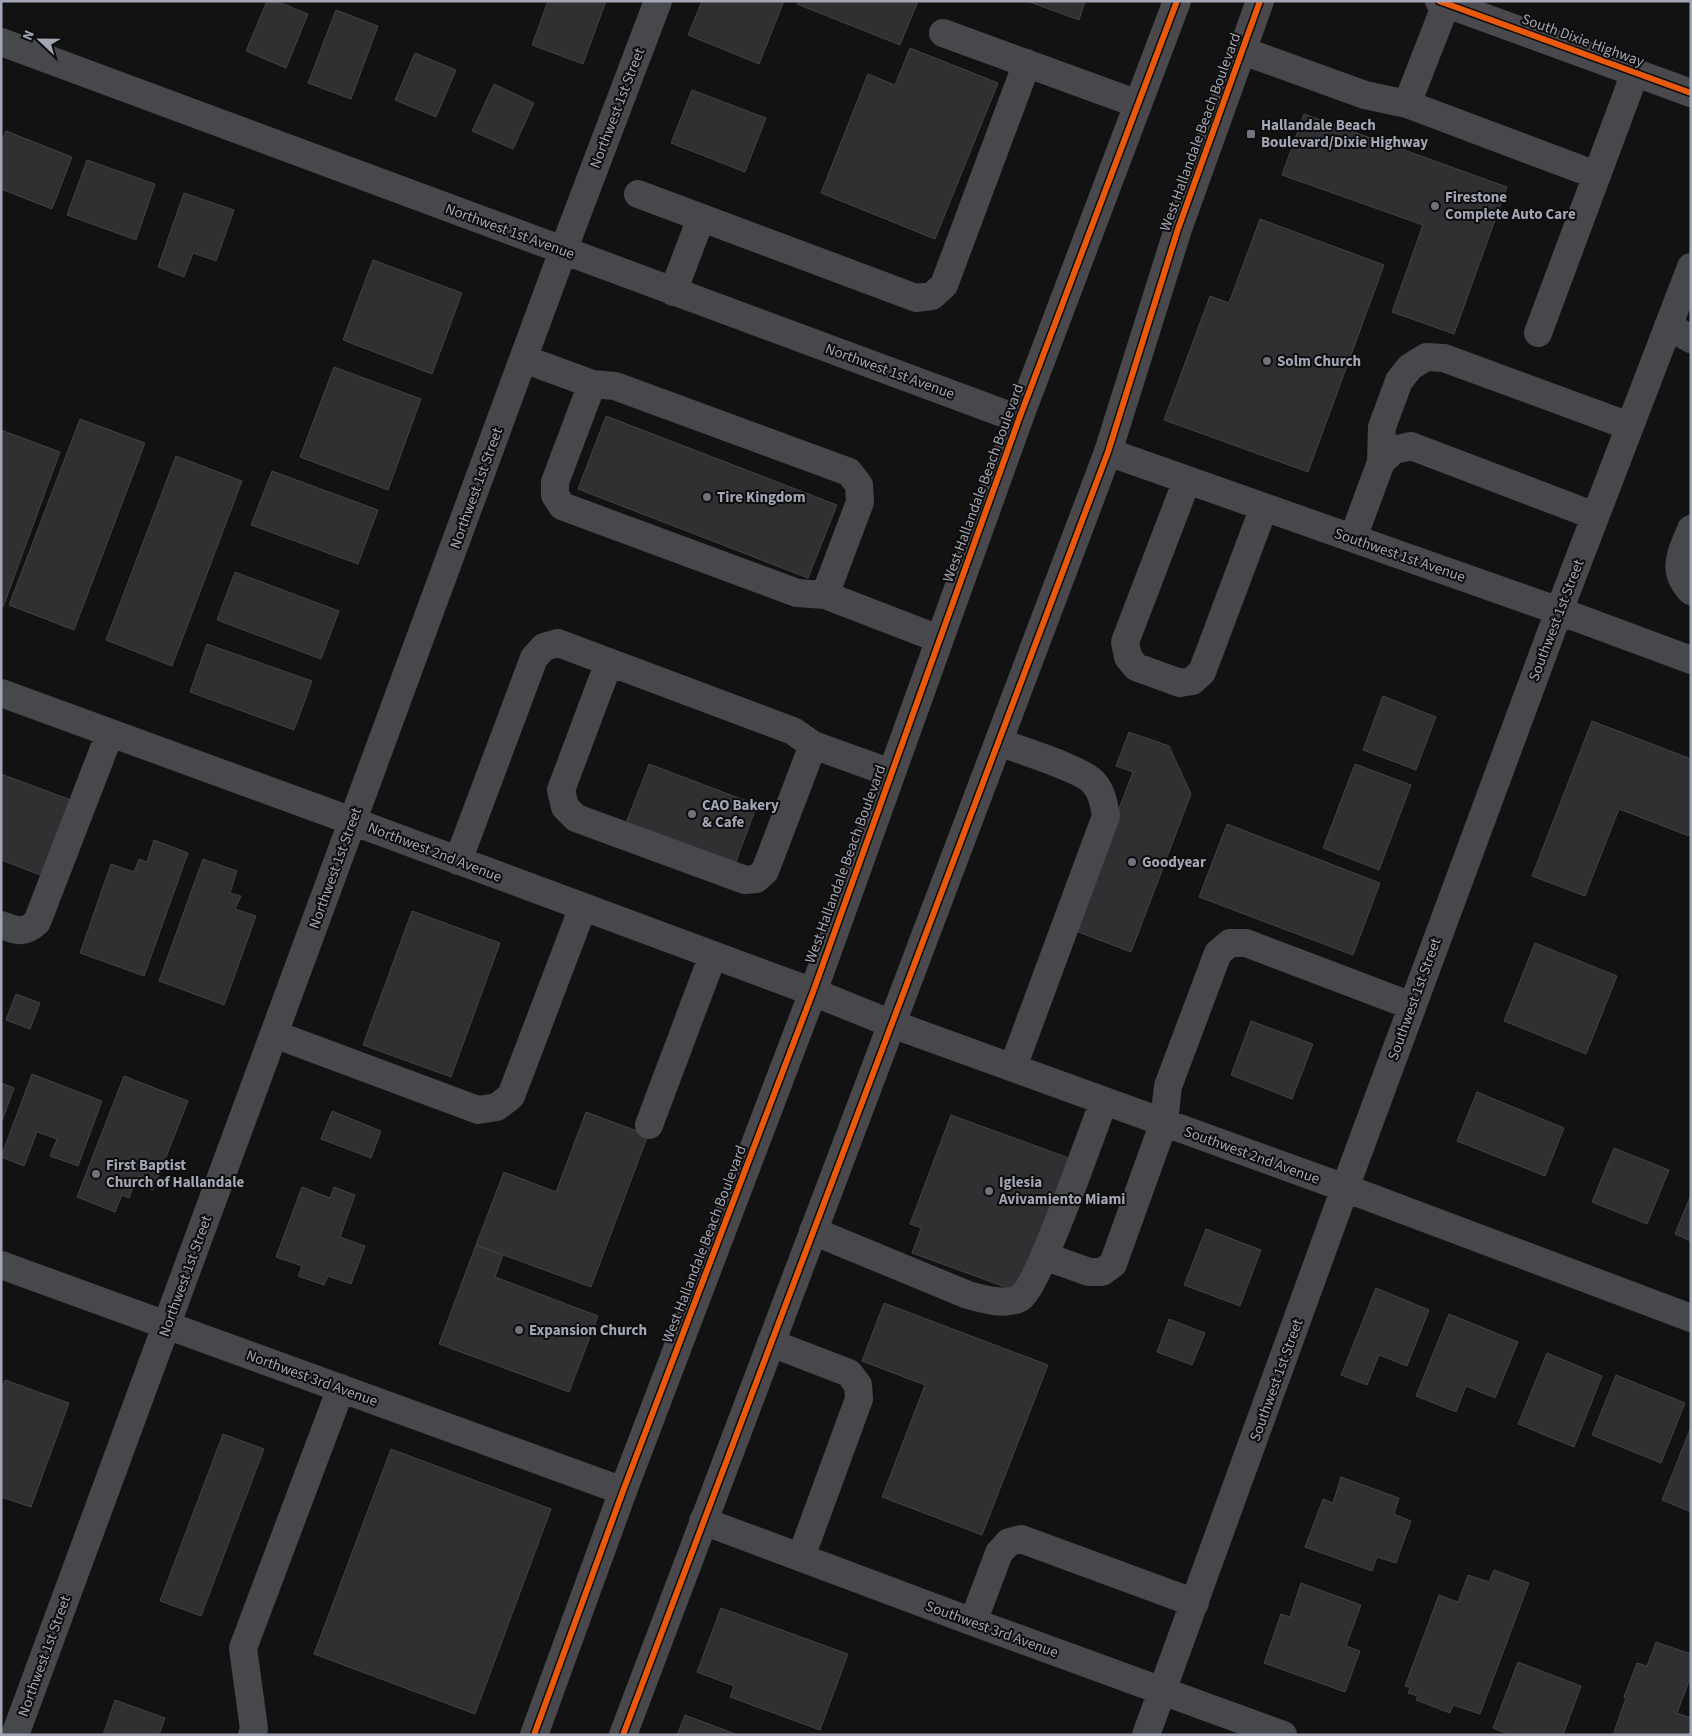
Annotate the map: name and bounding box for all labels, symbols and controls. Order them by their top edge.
street label: South Dixie Highway [1519,9,1647,72]
north arrow [15,15,65,65]
text: N [18,27,40,44]
street label: West Hallandale Beach Boulevard [1155,30,1246,234]
street label: Northwest 1st Street [585,45,650,172]
place label: Hallandale Beach Boulevard/Dixie Highway [1261,115,1428,153]
marker: Hallandale Beach Boulevard/Dixie Highway [1245,128,1257,140]
place label: Firestone Complete Auto Care [1445,187,1576,225]
street label: Northwest 1st Avenue [442,198,577,265]
marker: Firestone Complete Auto Care [1429,200,1441,212]
street label: Northwest 1st Avenue [822,338,957,405]
place label: Solm Church [1277,351,1361,372]
marker: Solm Church [1261,355,1273,367]
street label: West Hallandale Beach Boulevard [938,381,1029,585]
street label: Northwest 1st Street [445,425,508,552]
place label: Tire Kingdom [717,487,806,508]
marker: Tire Kingdom [701,491,713,503]
street label: Southwest 1st Avenue [1331,523,1468,588]
street label: Southwest 1st Street [1524,556,1589,684]
street label: West Hallandale Beach Boulevard [800,762,891,966]
place label: CAO Bakery & Cafe [702,795,779,833]
street label: Northwest 1st Street [304,805,367,932]
marker: CAO Bakery & Cafe [686,808,698,820]
street label: Northwest 2nd Avenue [365,817,505,888]
place label: Goodyear [1142,852,1206,873]
marker: Goodyear [1126,856,1138,868]
street label: Southwest 1st Street [1383,935,1446,1063]
street label: Southwest 2nd Avenue [1181,1121,1323,1190]
street label: West Hallandale Beach Boulevard [657,1142,752,1346]
place label: First Baptist Church of Hallandale [106,1155,244,1193]
marker: First Baptist Church of Hallandale [90,1168,102,1180]
place label: Iglesia Avivamiento Miami [998,1172,1125,1210]
marker: Iglesia Avivamiento Miami [983,1185,995,1197]
street label: Northwest 1st Street [154,1213,217,1340]
street label: Southwest 1st Street [1245,1316,1308,1444]
place label: Expansion Church [529,1320,647,1341]
marker: Expansion Church [513,1324,525,1336]
street label: Northwest 3rd Avenue [243,1345,381,1412]
street label: Northwest 1st Street [13,1593,76,1720]
street label: Southwest 3rd Avenue [923,1596,1061,1663]

